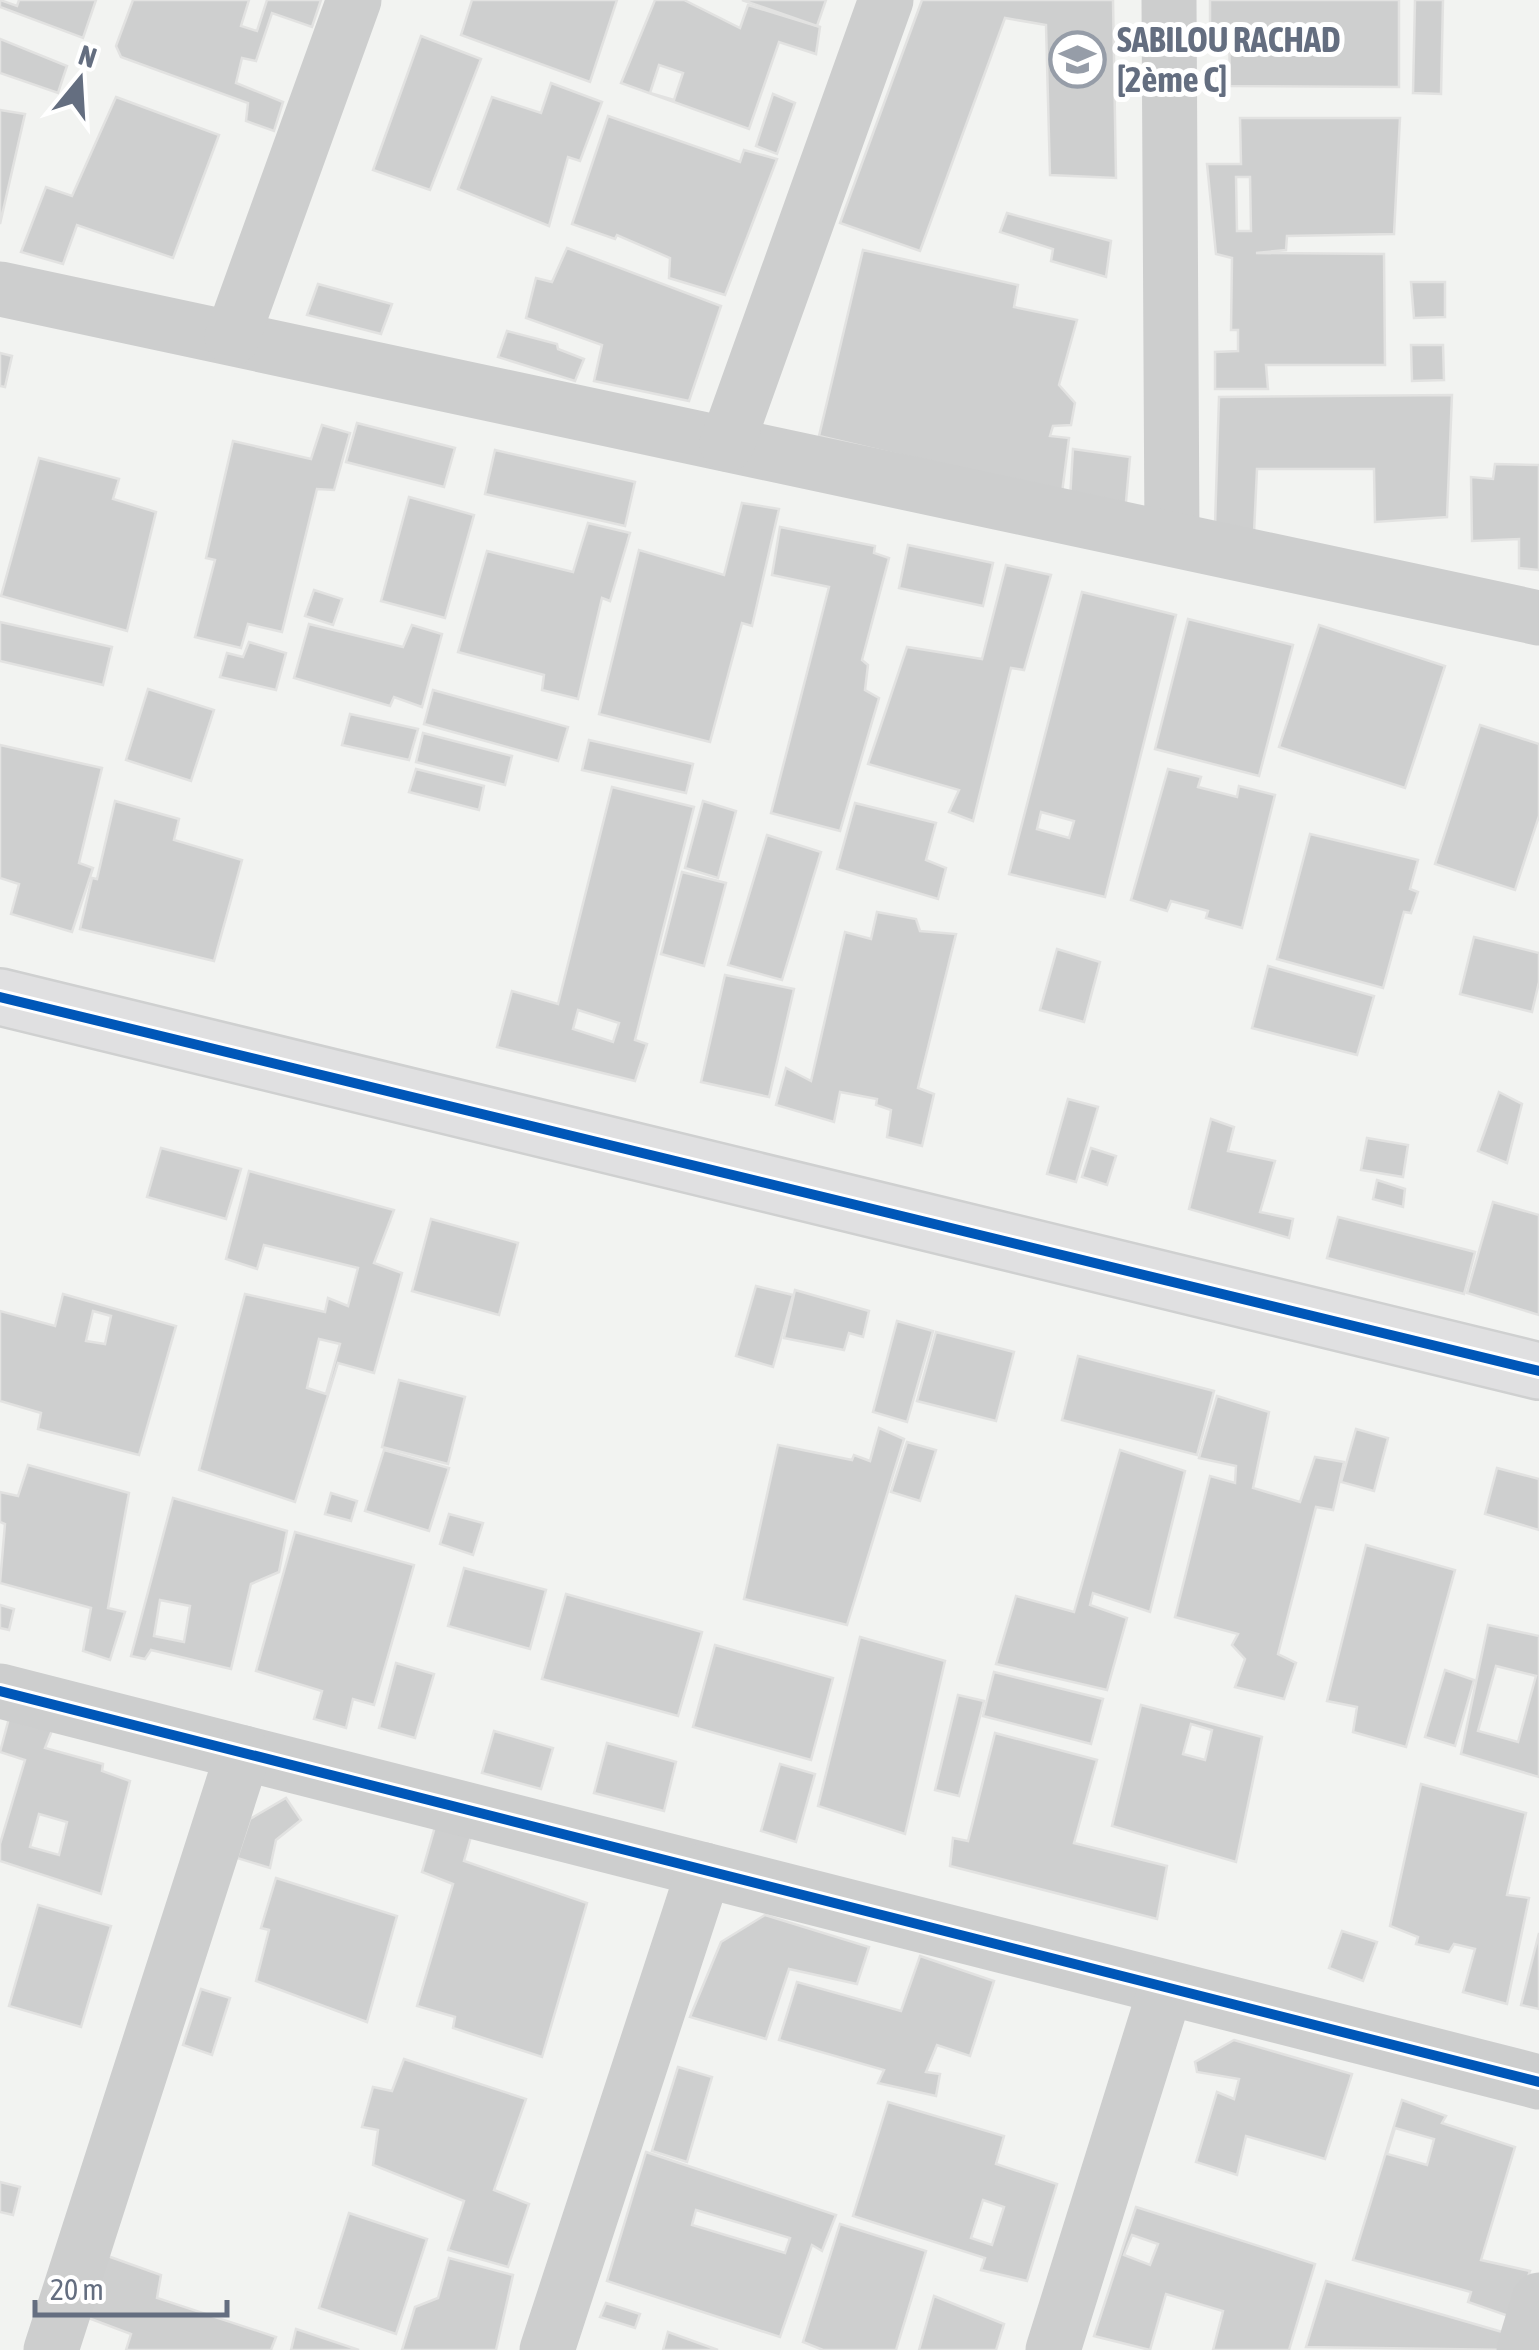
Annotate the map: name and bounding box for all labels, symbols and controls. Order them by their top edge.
place label: SABILOU RACHAD [2ème C] [1117,19,1341,99]
north arrow [30,30,130,130]
school or university icon: SABILOU RACHAD [2ème C] [1048,30,1108,90]
text: N [75,38,101,74]
scale bar [35,2255,228,2317]
text: 20 m [50,2272,104,2306]

